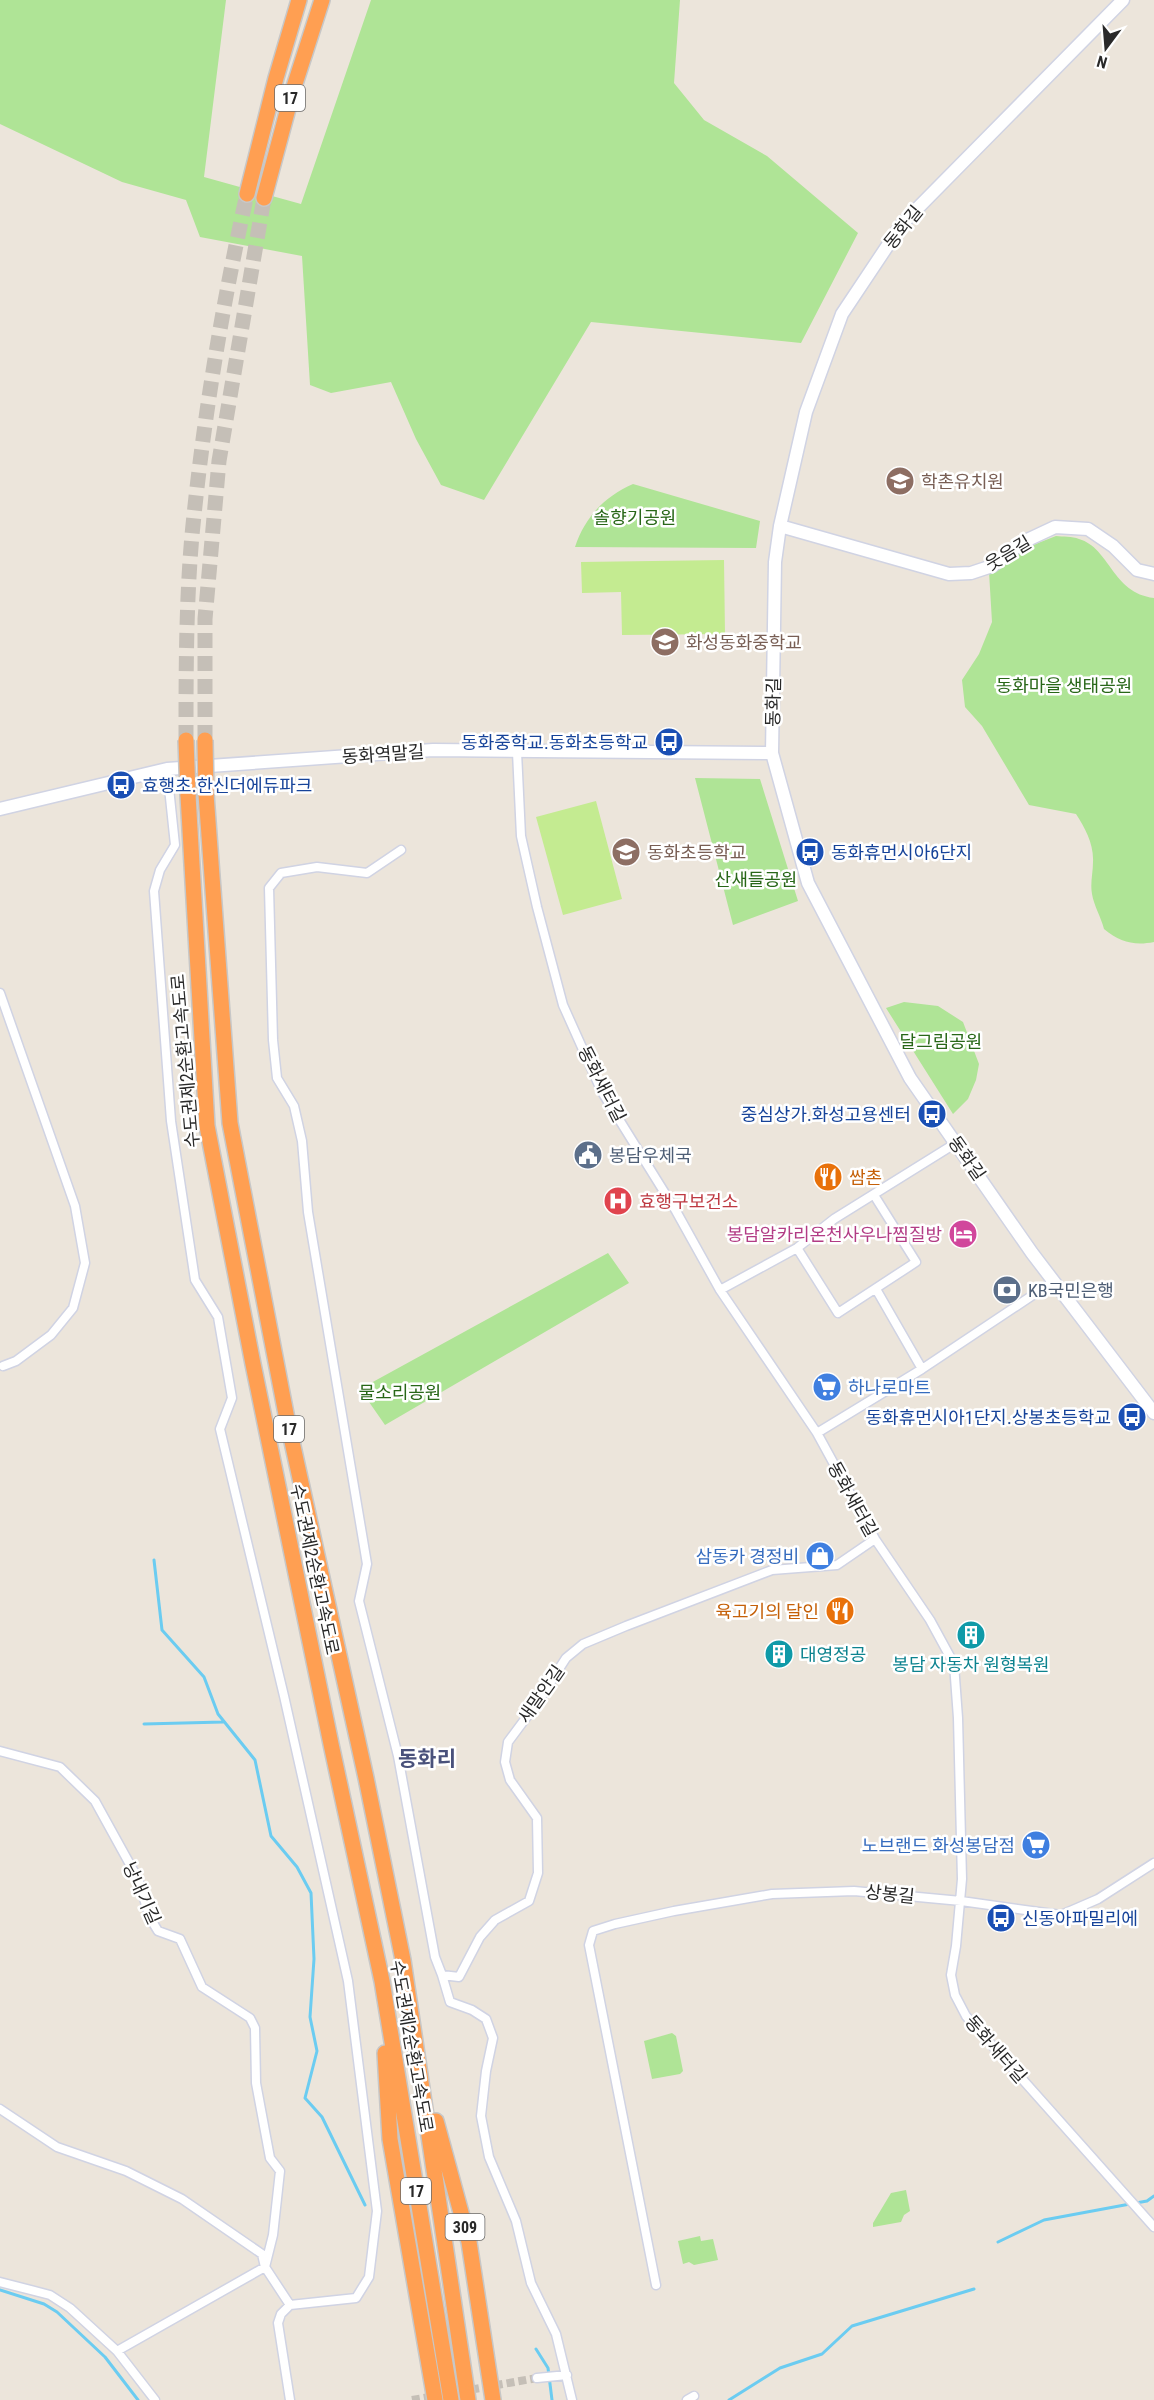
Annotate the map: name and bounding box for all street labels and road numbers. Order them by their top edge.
road number: 17 [275,85,305,111]
street label: 동화길 [879,201,927,253]
street label: 웃음길 [981,531,1035,575]
street label: 동화길 [762,677,784,727]
street label: 동화역말길 [341,741,425,767]
street label: 수도권제2순환고속도로 [167,973,203,1149]
street label: 동화새터길 [574,1042,630,1126]
street label: 동화길 [944,1132,990,1184]
road number: 17 [274,1416,304,1442]
street label: 동화새터길 [824,1458,882,1540]
street label: 수도권제2순환고속도로 [287,1481,343,1657]
street label: 새말안길 [513,1661,569,1727]
street label: 낭내기길 [119,1858,165,1928]
street label: 상봉길 [864,1881,916,1907]
street label: 수도권제2순환고속도로 [387,1958,437,2134]
street label: 동화새터길 [961,2011,1031,2087]
road number: 17 [401,2178,431,2204]
road number: 309 [446,2214,484,2240]

